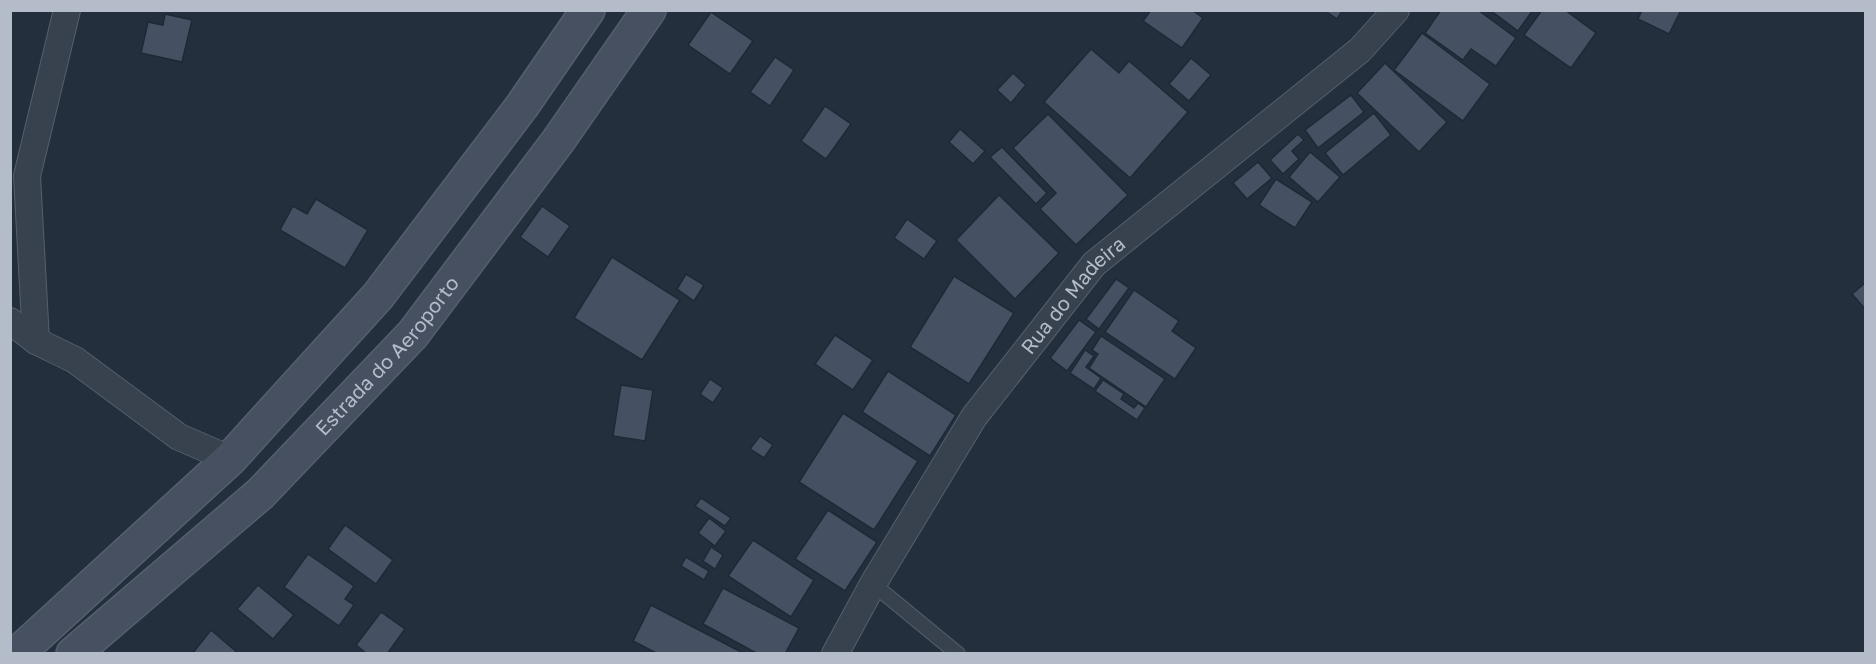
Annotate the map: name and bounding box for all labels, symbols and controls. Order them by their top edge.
street label: Rua do Madeira [1015,231,1129,358]
street label: Estrada do Aeroporto [310,271,463,440]

